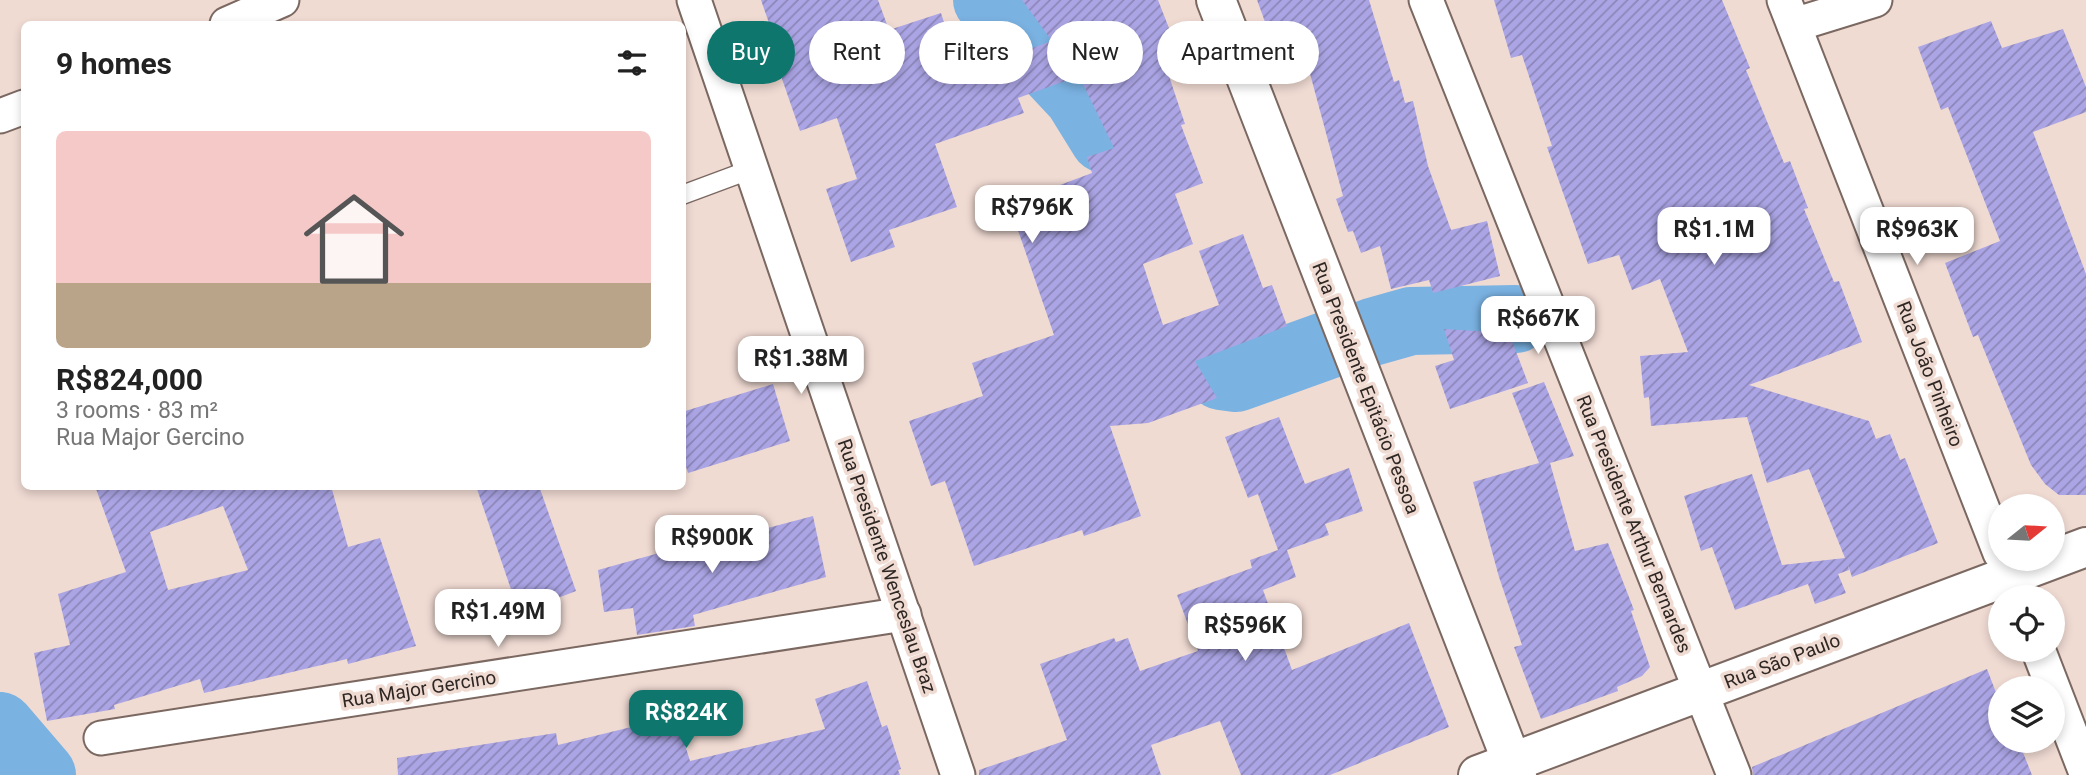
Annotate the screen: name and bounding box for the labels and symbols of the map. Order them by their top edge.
pin: R$796K [975,186,1089,245]
pin: R$1.1M [1657,208,1771,267]
pin: R$963K [1860,208,1974,267]
street label: Rua Presidente Epitácio Pessoa [1307,259,1425,517]
pin: R$667K [1481,296,1595,356]
street label: Rua João Pinheiro [1892,298,1968,450]
pin: R$1.38M [736,336,866,396]
street label: Rua Presidente Arthur Bernardes [1572,392,1696,656]
street label: Rua Presidente Wenceslau Braz [833,436,941,696]
north arrow [1988,494,2065,570]
pin: R$900K [655,516,769,575]
pin: R$1.49M [433,590,563,649]
pin: R$596K [1188,604,1302,663]
street label: Rua São Paulo [1721,628,1843,694]
street label: Rua Major Gercino [340,665,498,713]
pin: R$824K [629,690,743,750]

